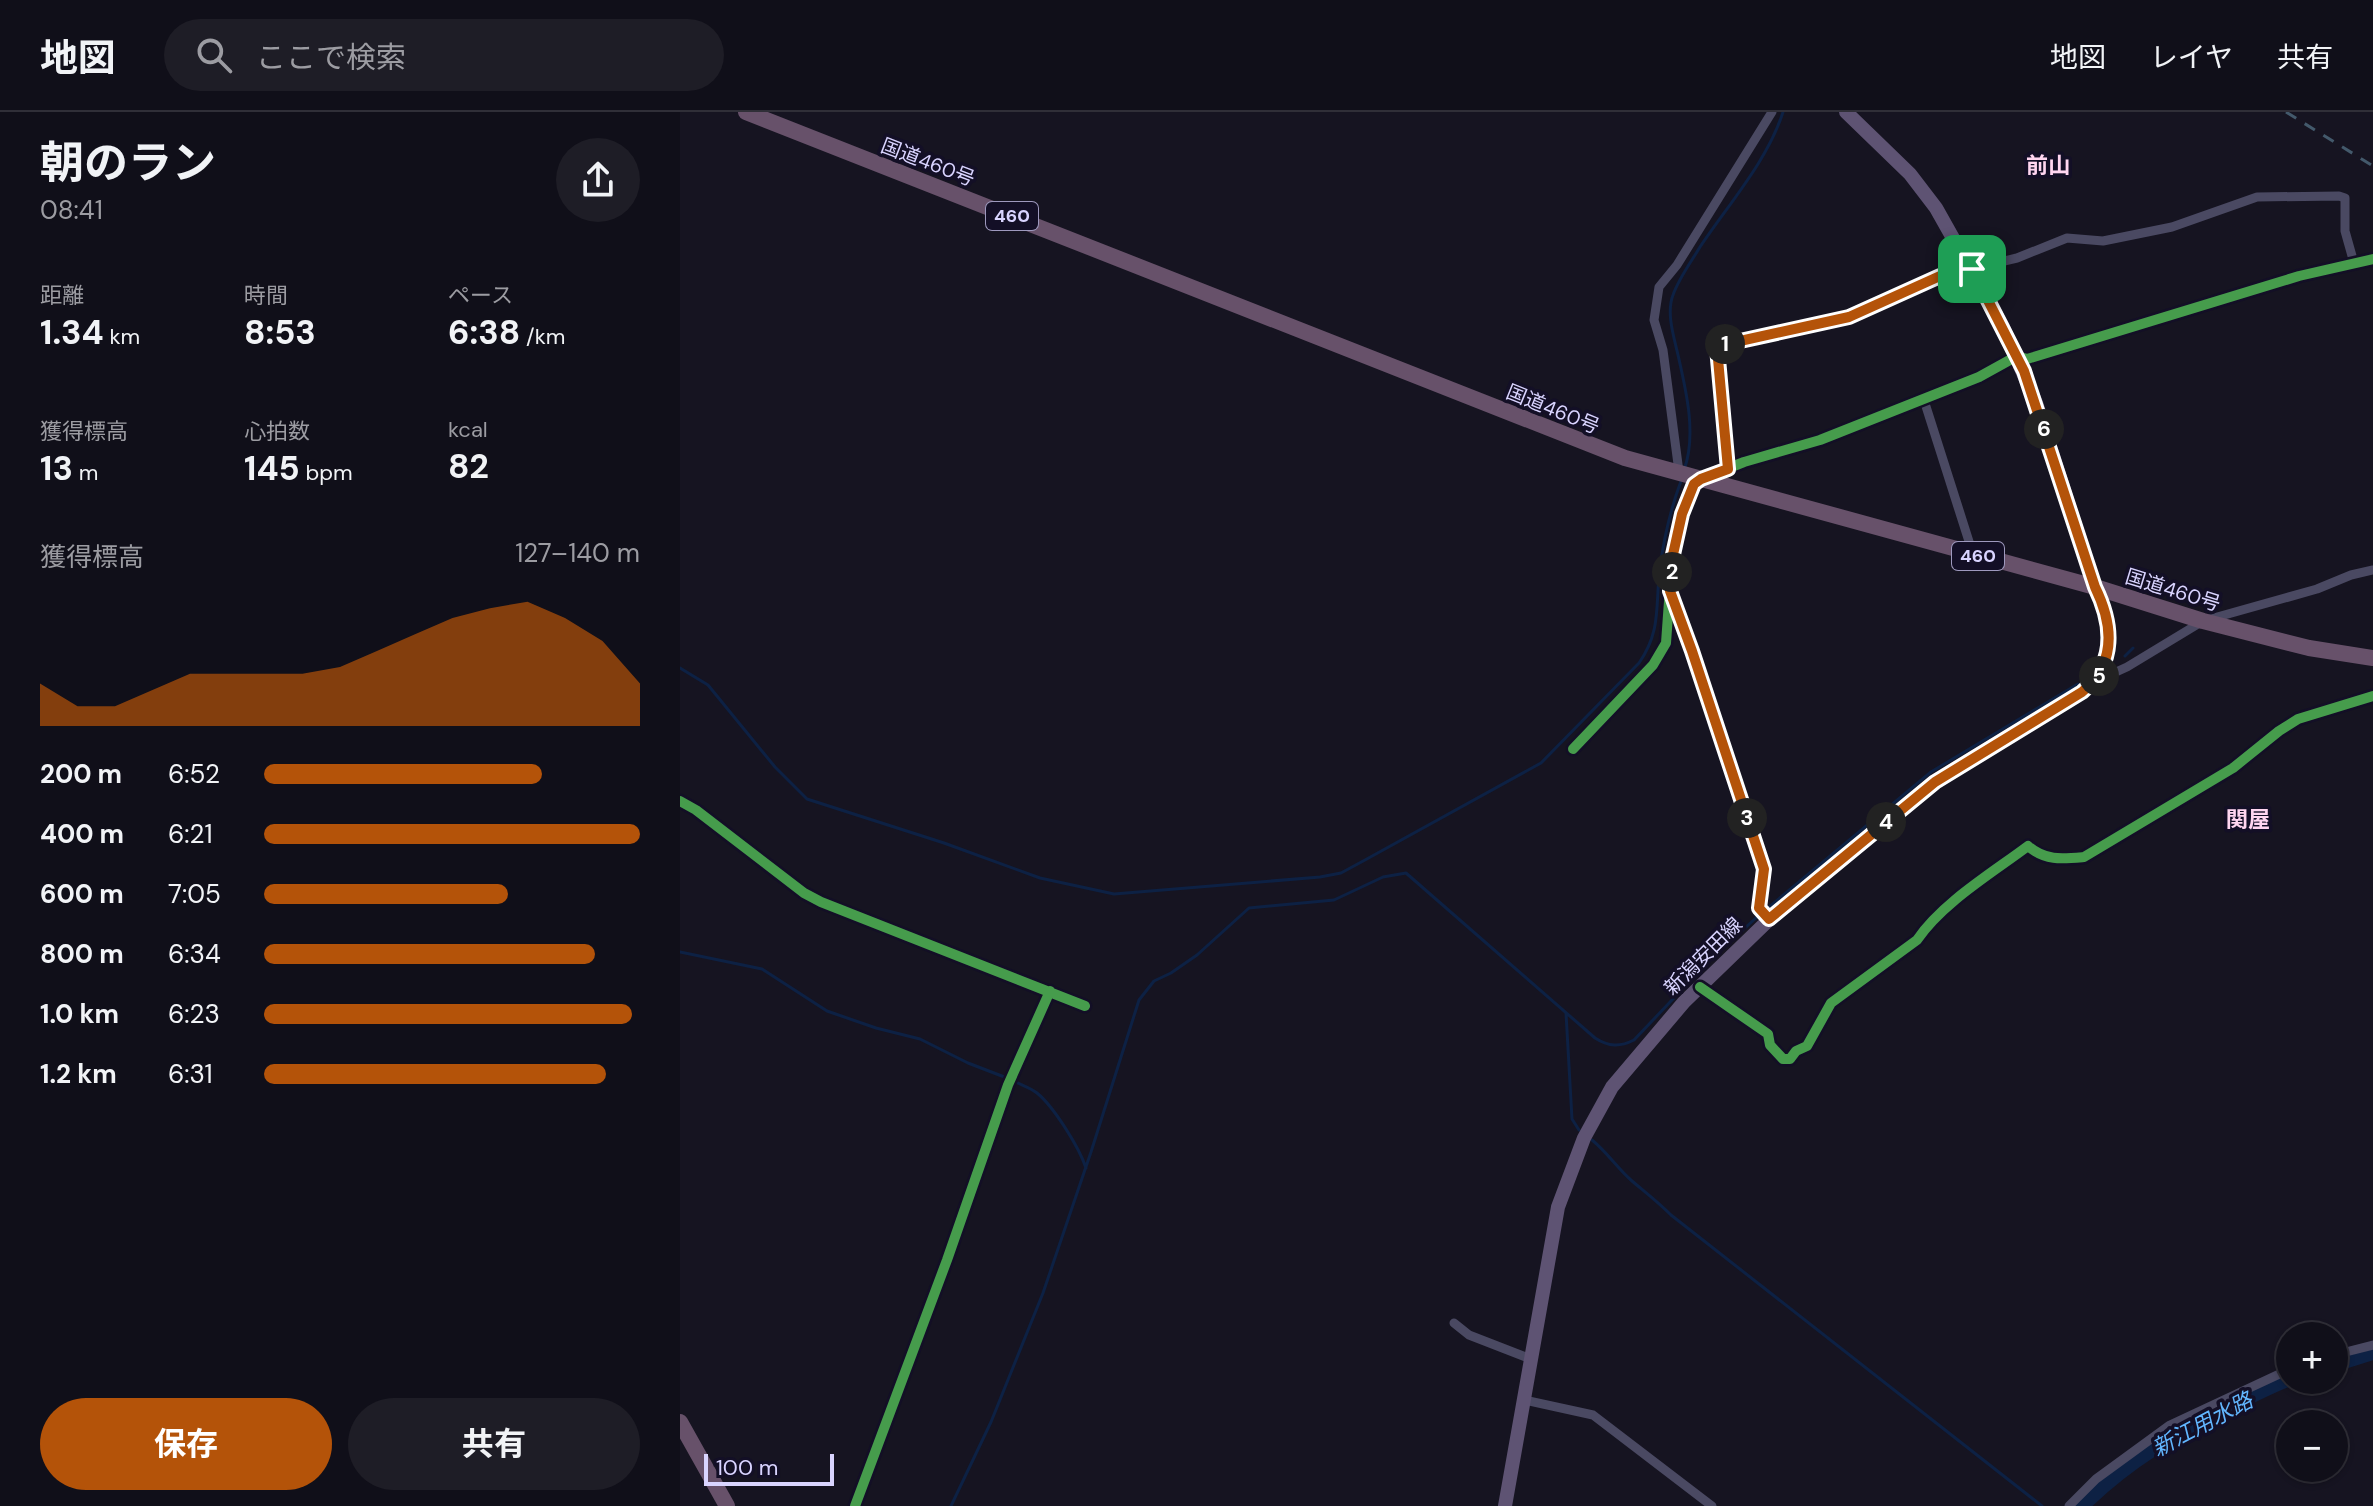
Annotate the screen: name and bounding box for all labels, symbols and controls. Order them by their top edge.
search box [164,19,724,91]
text: 地図 [40,33,116,83]
icon: search [192,33,236,77]
text: ここで検索 [256,38,406,77]
text: 地図 [2050,39,2106,76]
text: レイヤ [2150,39,2233,76]
text: 共有 [2277,39,2333,76]
street label: 国道460号 [877,132,979,192]
text: 朝のラン [40,134,216,192]
button: share [556,138,640,222]
district label: 前山 [2026,151,2070,180]
text: 08:41 [40,193,103,227]
road number: 460 [986,202,1038,230]
pin [1938,235,2006,303]
icon: arrive [1950,247,1994,291]
text: 距離 [40,281,84,310]
text: 時間 [244,281,288,310]
text: ペース [448,281,513,310]
text: 1.34 [40,310,104,355]
text: 8:53 [244,310,316,355]
text: 6:38 [448,310,520,355]
text: km [104,322,140,351]
text: /km [520,322,565,351]
pin: 1 [1705,324,1745,364]
text: 1 [1721,329,1729,358]
street label: 国道460号 [1503,379,1603,439]
pin: 6 [2024,409,2064,449]
text: 6 [2037,414,2051,443]
text: kcal [448,415,488,444]
text: 獲得標高 [40,417,128,446]
text: 心拍数 [244,417,310,446]
text: 82 [448,444,489,489]
text: 13 [40,446,73,491]
text: 145 [244,446,300,491]
text: m [73,458,98,487]
text: bpm [300,458,353,487]
text: 127–140 m [515,536,640,570]
text: 獲得標高 [40,540,144,574]
road number: 460 [1952,542,2004,570]
pin: 2 [1652,552,1692,592]
text: 2 [1666,557,1678,586]
street label: 国道460号 [2122,563,2224,617]
pin: 5 [2079,656,2119,696]
text: 5 [2092,661,2106,690]
text: 200 m [40,757,122,791]
text: 6:52 [168,757,220,791]
pin: 3 [1727,798,1767,838]
pin: 4 [1866,802,1906,842]
text: 3 [1740,803,1754,832]
district label: 関屋 [2226,805,2270,834]
text: 4 [1879,807,1893,836]
text: 400 m [40,817,124,851]
text: 6:21 [168,817,213,851]
text: 600 m [40,877,124,911]
text: 7:05 [168,877,221,911]
street label: 新潟安田線 [1658,911,1748,1001]
text: 800 m [40,937,124,971]
text: 6:34 [168,937,221,971]
text: 1.0 km [40,997,119,1031]
text: 6:23 [168,997,220,1031]
text: 1.2 km [40,1057,117,1091]
text: 6:31 [168,1057,213,1091]
map controls [2276,1322,2348,1482]
button: + [2276,1322,2348,1394]
water label: 新江用水路 [2147,1385,2259,1463]
button: 保存 [40,1398,332,1490]
button: 共有 [348,1398,640,1490]
button: − [2276,1410,2348,1482]
scale bar [704,1450,834,1486]
text: 100 m [716,1453,778,1482]

